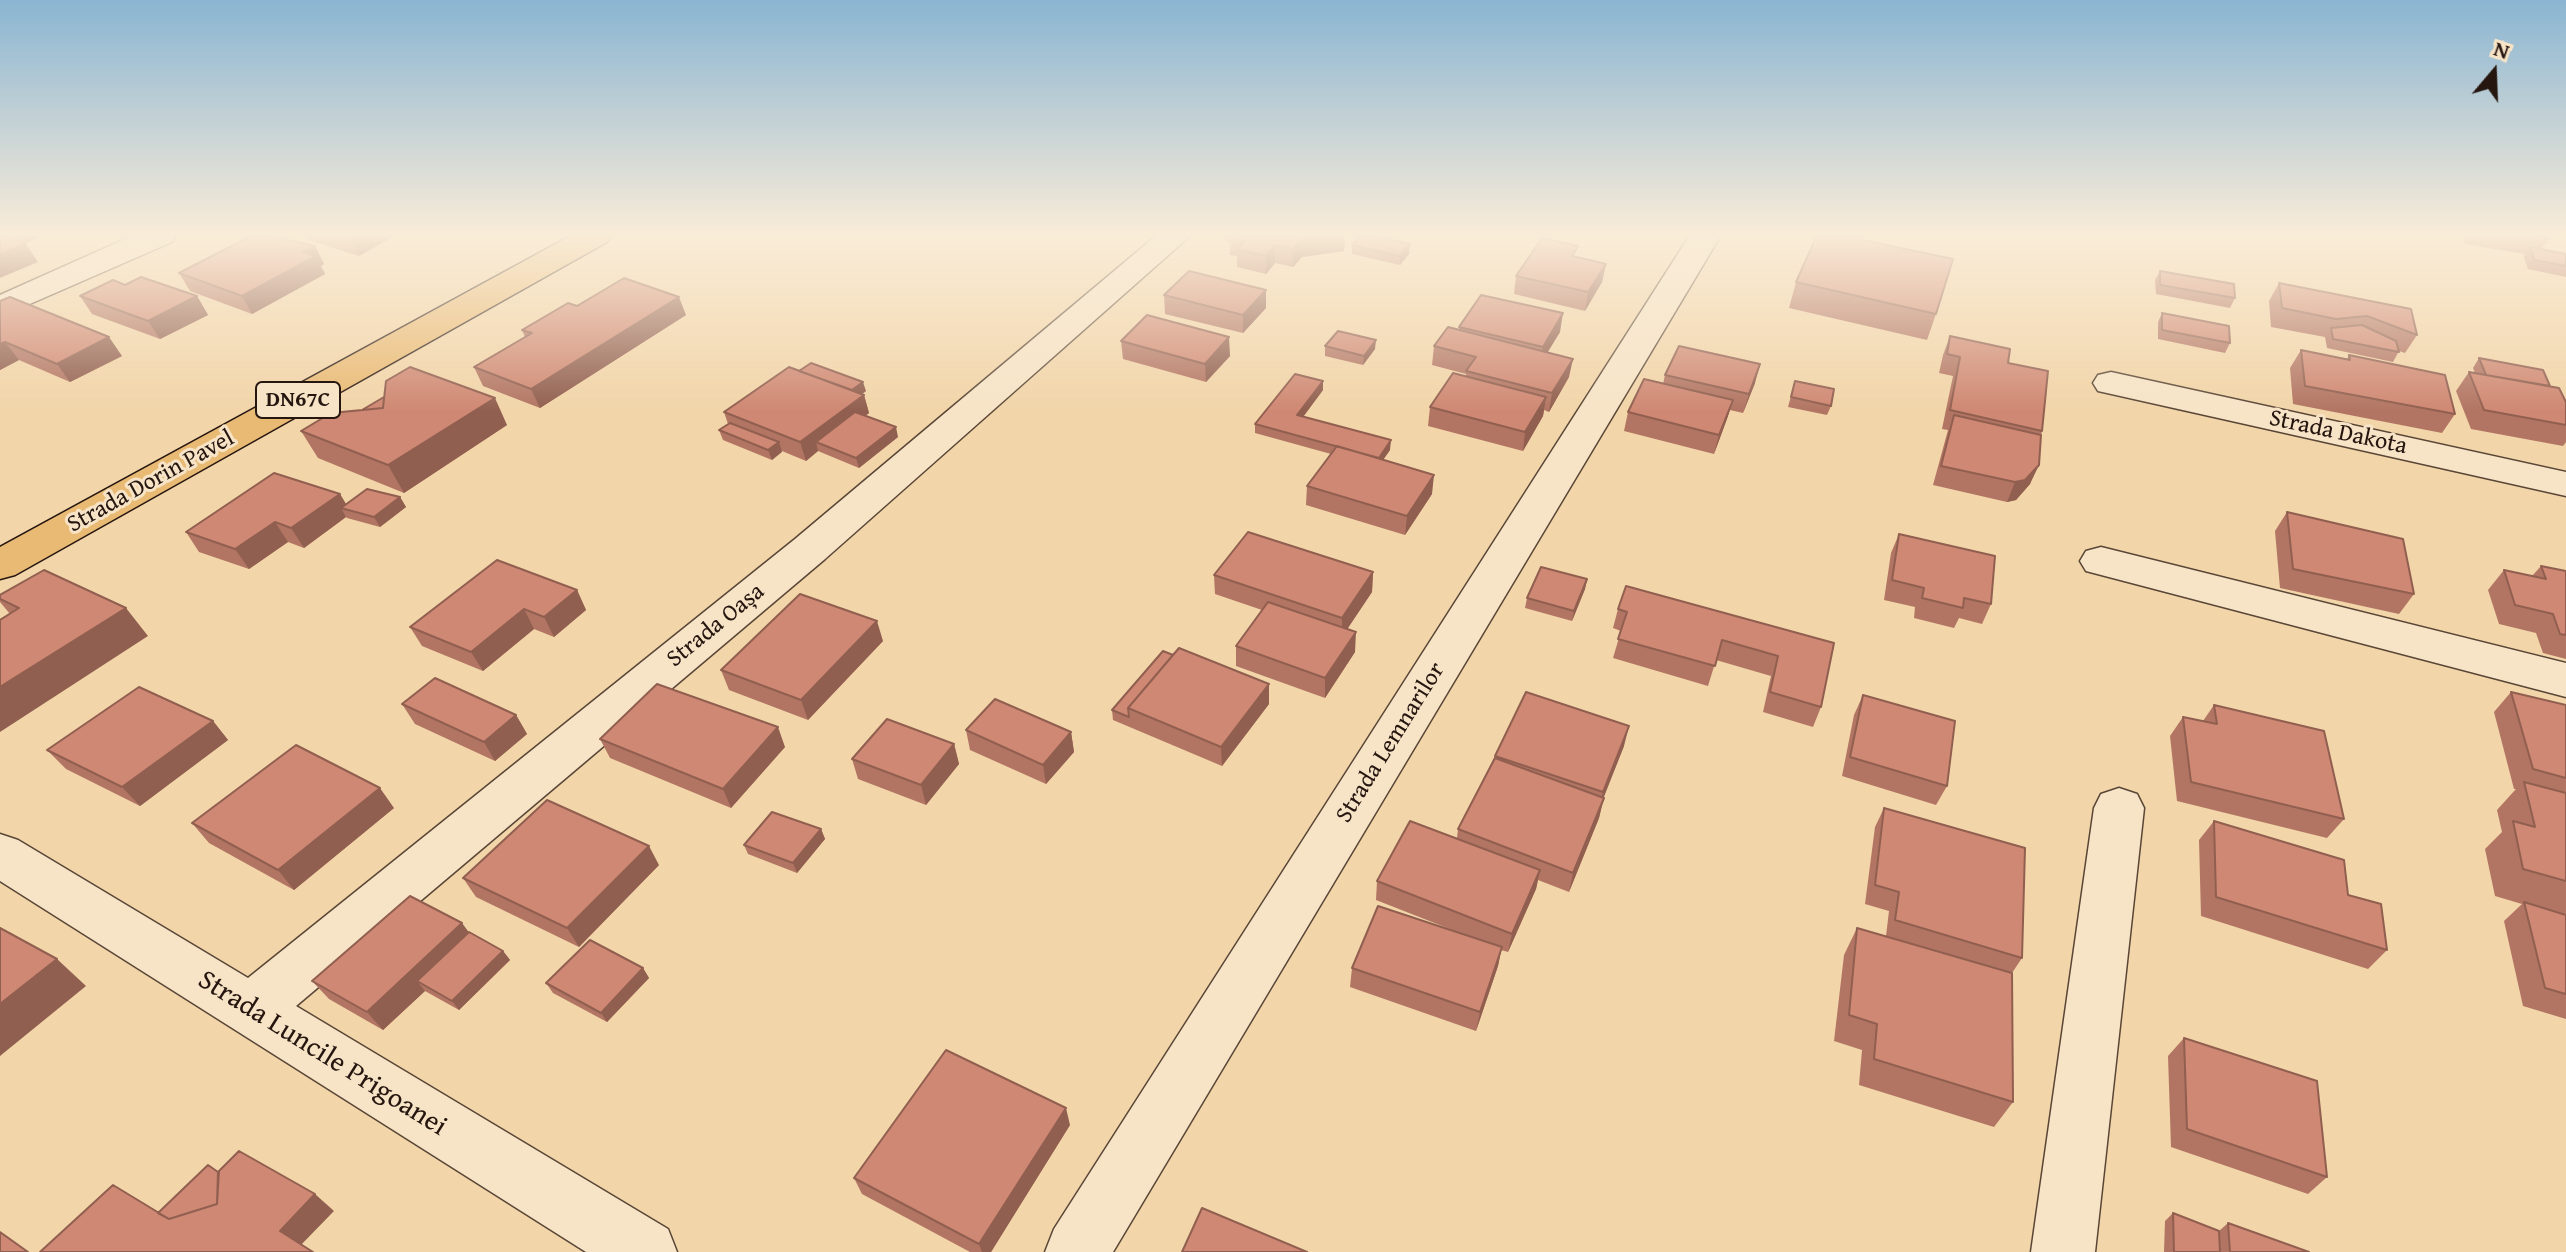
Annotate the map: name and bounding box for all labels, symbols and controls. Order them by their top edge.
north arrow [2454,32,2534,112]
text: N [2490,32,2514,67]
road number: DN67C [256,382,340,418]
street label: Strada Dakota [2266,404,2410,462]
street label: Strada Dorin Pavel [63,424,239,540]
street label: Strada Oașa [661,578,771,674]
street label: Strada Lemnarilor [1330,658,1452,828]
street label: Strada Luncile Prigoanei [191,964,453,1144]

